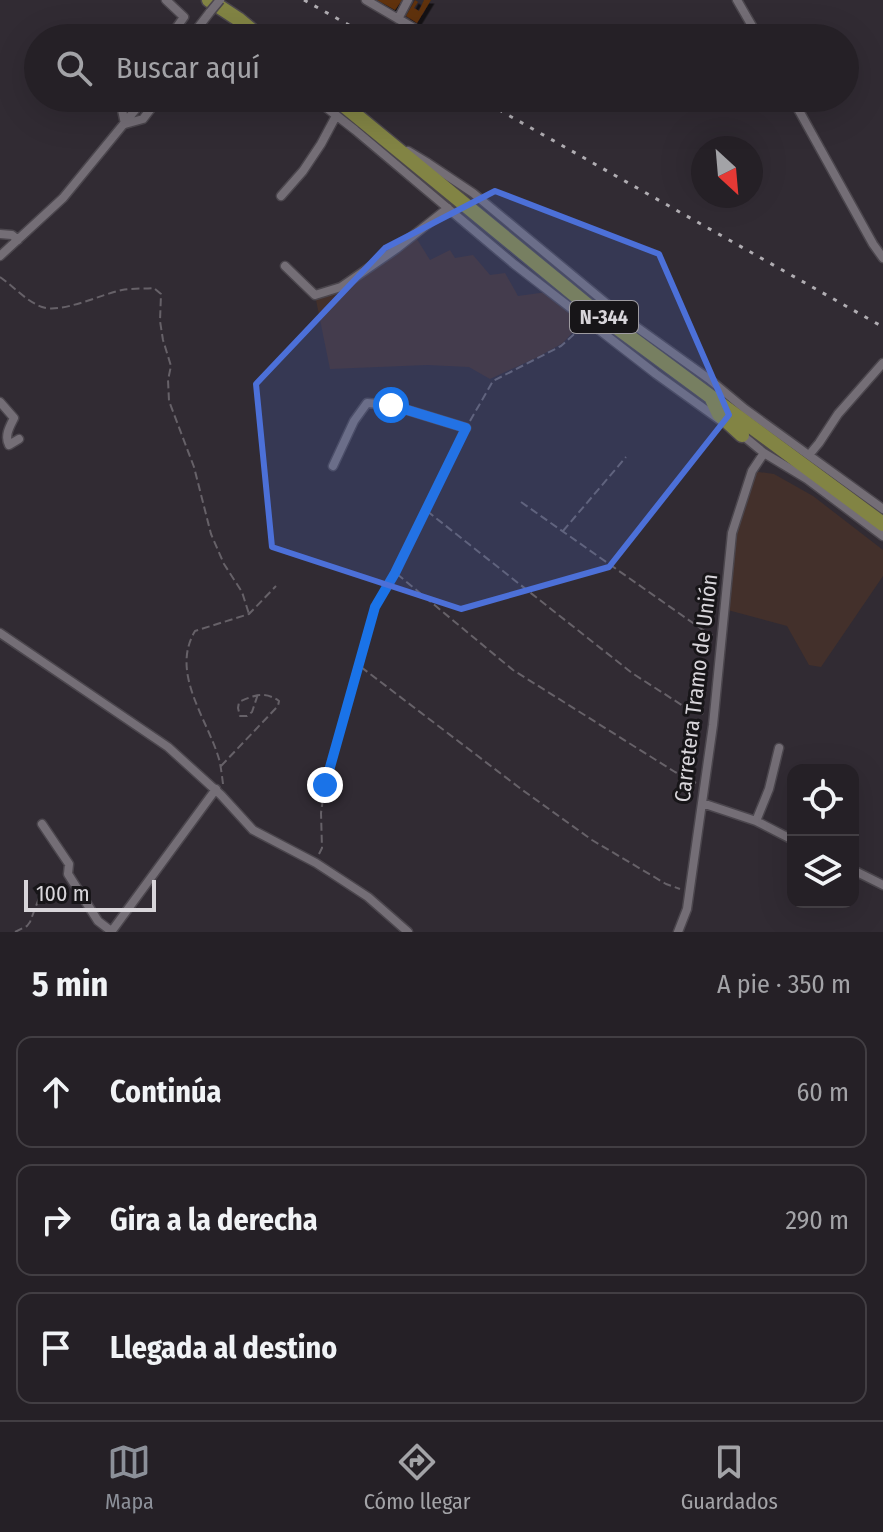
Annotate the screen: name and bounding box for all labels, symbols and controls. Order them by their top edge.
search box [24,24,859,112]
icon: search [52,46,96,90]
text: Buscar aquí [116,50,260,86]
north arrow [691,136,763,208]
road number: N-344 [570,301,638,333]
route start [373,387,409,423]
street label: Carretera Tramo de Unión [669,572,723,804]
map controls [787,764,859,908]
button: locate [787,764,859,836]
route end [307,767,343,803]
button: layers [787,836,859,908]
scale bar [24,876,156,912]
text: 100 m [36,880,90,907]
text: 5 min [32,964,108,1005]
text: A pie · 350 m [717,969,851,1000]
icon: ahead [34,1070,78,1114]
text: Continúa [110,1074,221,1110]
text: 60 m [796,1077,849,1108]
icon: right [34,1198,78,1242]
text: Gira a la derecha [110,1202,318,1238]
text: 290 m [785,1205,849,1236]
icon: arrive [34,1326,78,1370]
text: Llegada al destino [110,1330,337,1366]
tab: Mapa [105,1440,154,1515]
tab: Cómo llegar [364,1440,471,1515]
tab: Guardados [681,1440,778,1515]

